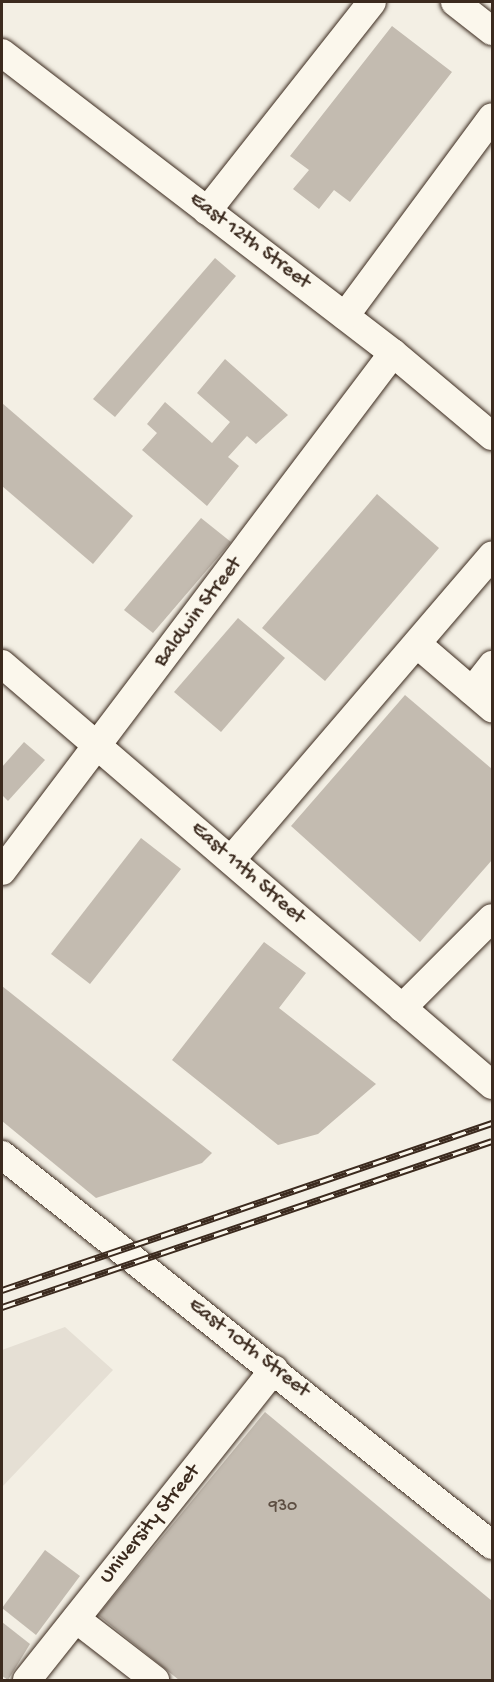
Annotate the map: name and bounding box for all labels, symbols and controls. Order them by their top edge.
street label: East 12th Street [183,188,315,296]
street label: Baldwin Street [149,553,249,673]
street label: East 11th Street [184,817,310,931]
street label: East 10th Street [182,1294,314,1404]
street label: University Street [95,1460,207,1590]
house number: 930 [269,1496,297,1518]

